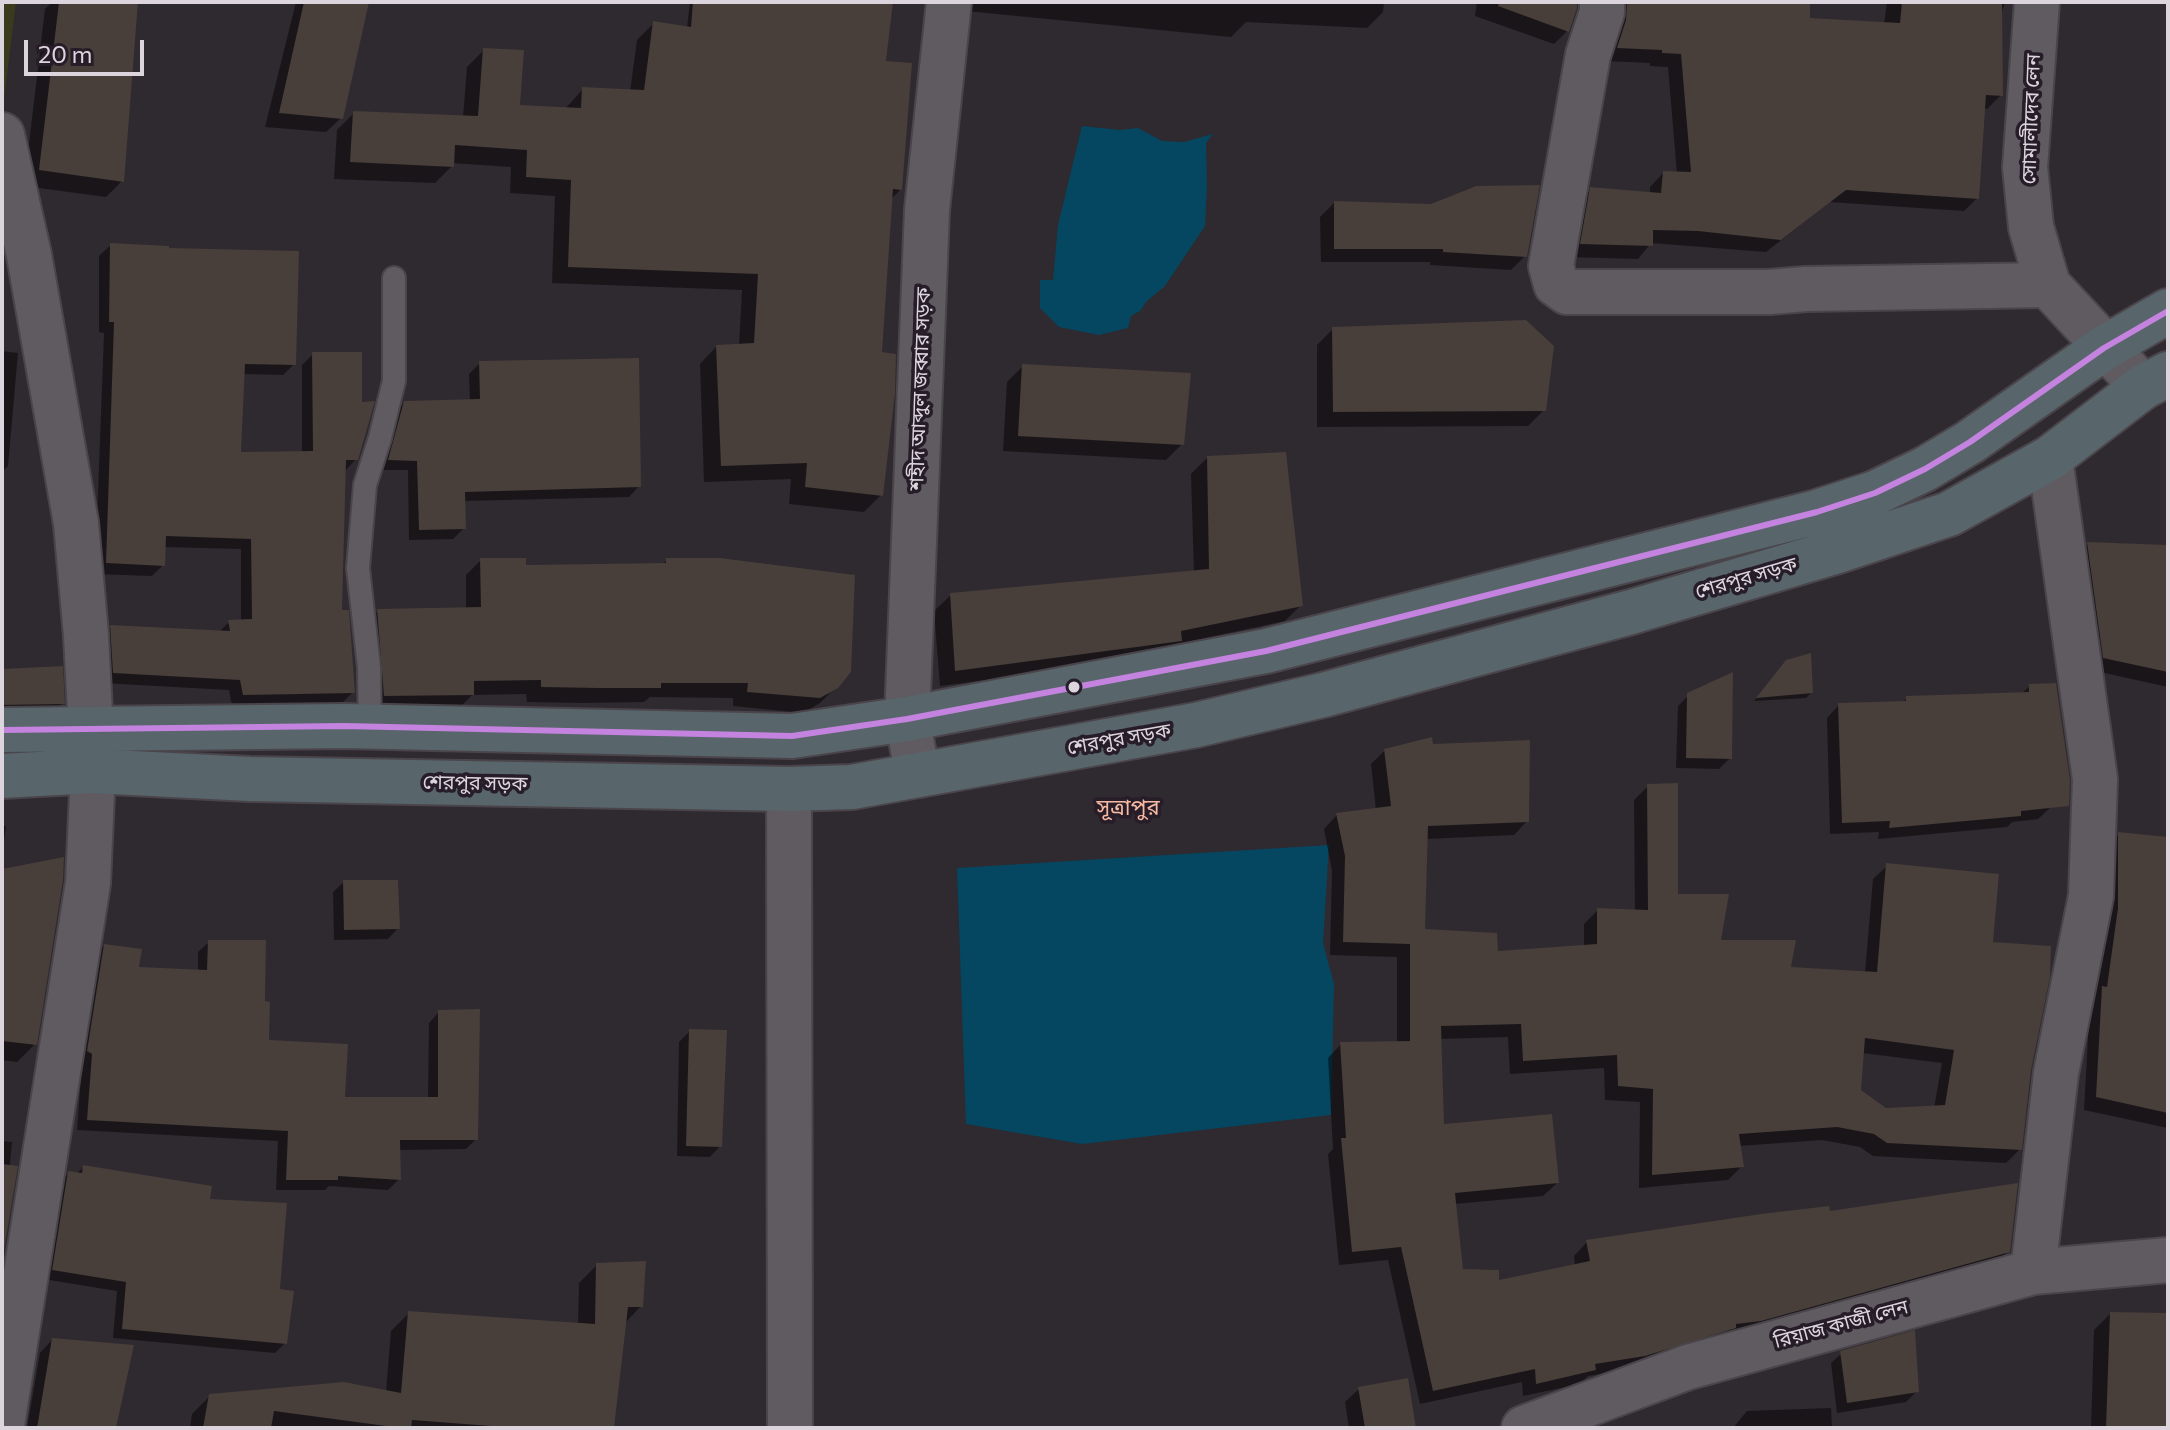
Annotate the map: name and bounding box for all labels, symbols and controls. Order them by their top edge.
scale bar [28,24,148,74]
text: 20 m [38,39,92,68]
street label: সোমালীদেব লেন [2017,53,2045,185]
street label: শহীদ আব্দুল জব্বার সড়ক [904,287,936,491]
street label: শেরপুর সড়ক [1692,552,1800,604]
unlabelled marker [1066,679,1082,695]
street label: শেরপুর সড়ক [1065,718,1173,760]
street label: শেরপুর সড়ক [422,770,528,796]
district label: সূত্রাপুর [1097,795,1159,821]
street label: রিয়াজ কাজী লেন [1771,1295,1911,1353]

